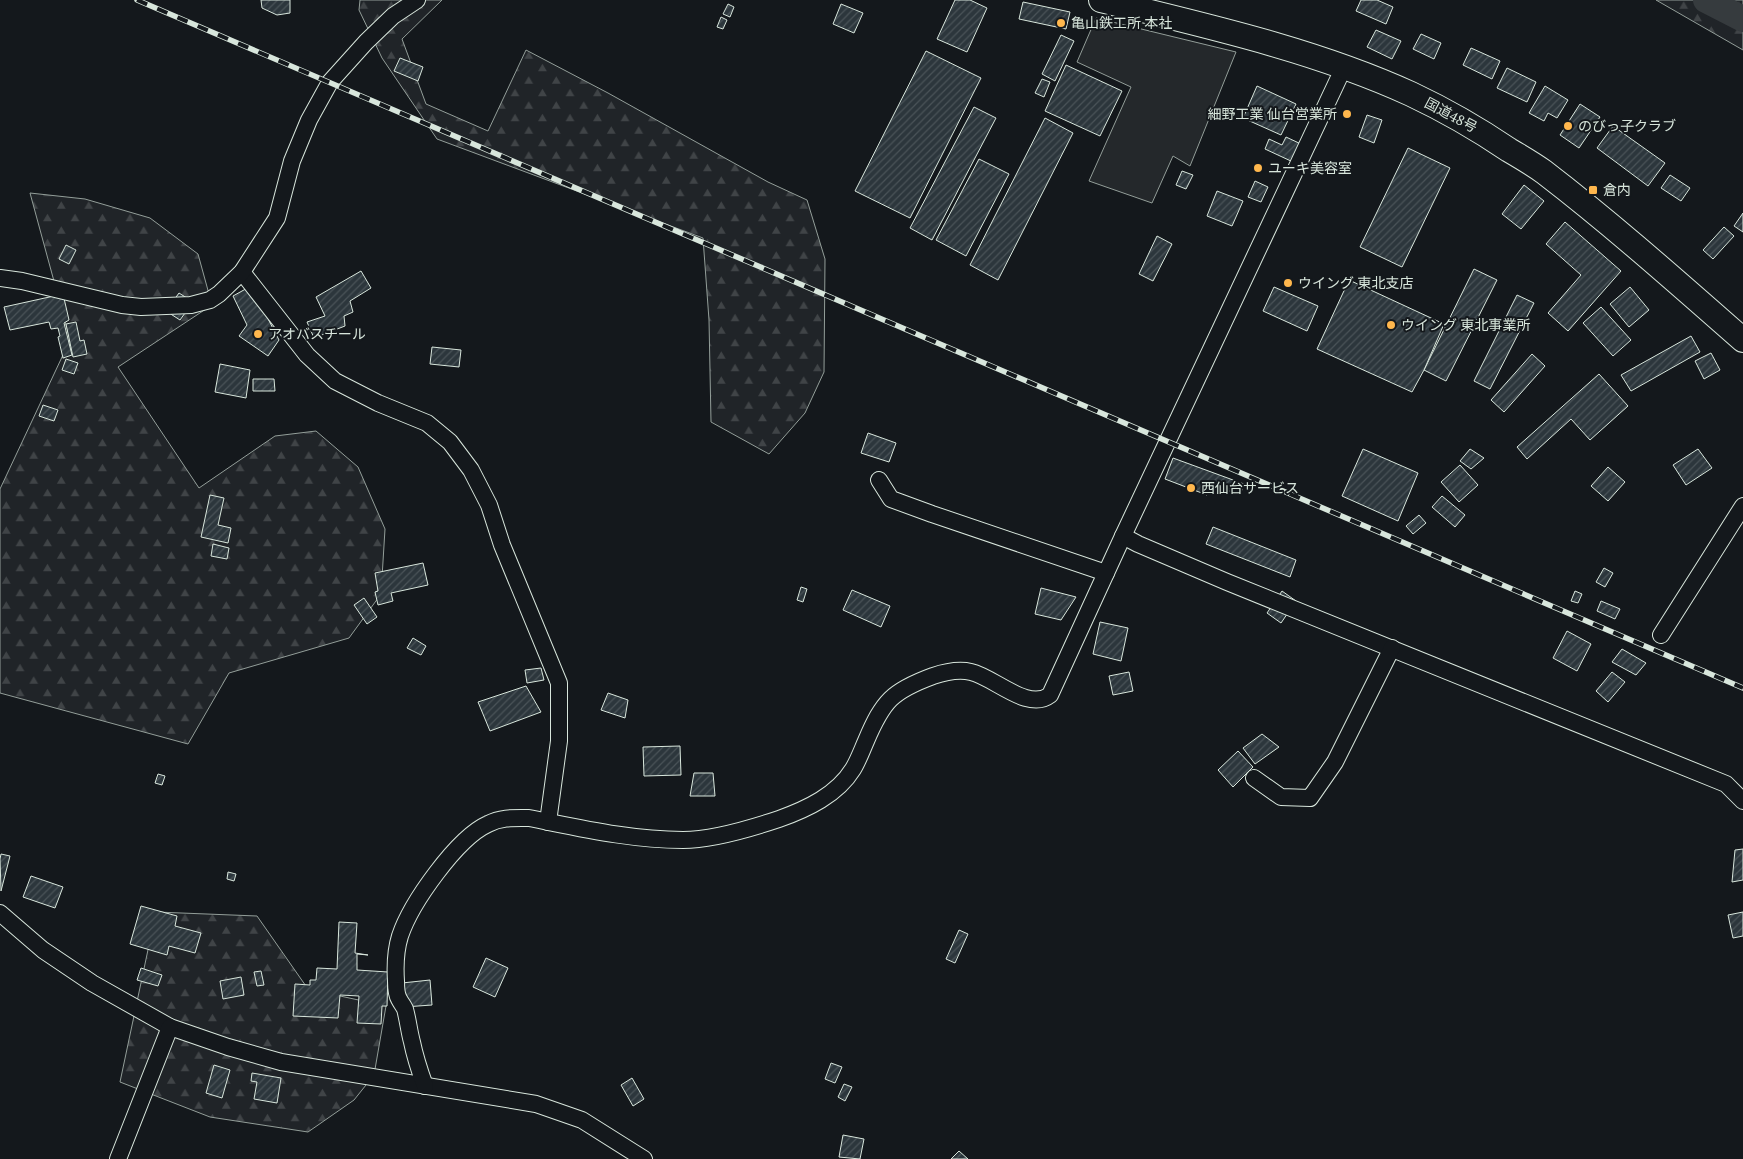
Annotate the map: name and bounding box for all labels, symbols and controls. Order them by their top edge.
place label: 亀山鉄工所 本社 [1071,13,1172,32]
marker: 亀山鉄工所 本社 [1055,17,1067,29]
street label: 国道48号 [1422,93,1481,136]
place label: 細野工業 仙台営業所 [1208,104,1337,123]
marker: 細野工業 仙台営業所 [1341,108,1353,120]
place label: のびっ子クラブ [1578,116,1676,135]
marker: のびっ子クラブ [1562,120,1574,132]
place label: ユーキ美容室 [1268,158,1352,177]
marker: ユーキ美容室 [1252,162,1264,174]
place label: 倉内 [1603,180,1631,199]
marker: 倉内 [1587,184,1599,196]
place label: ウイング 東北支店 [1298,273,1413,292]
marker: ウイング 東北支店 [1282,277,1294,289]
place label: ウイング 東北事業所 [1401,315,1530,334]
marker: ウイング 東北事業所 [1385,319,1397,331]
place label: アオバスチール [268,324,366,343]
marker: アオバスチール [252,328,264,340]
place label: 西仙台サービス [1201,478,1299,497]
marker: 西仙台サービス [1185,482,1197,494]

